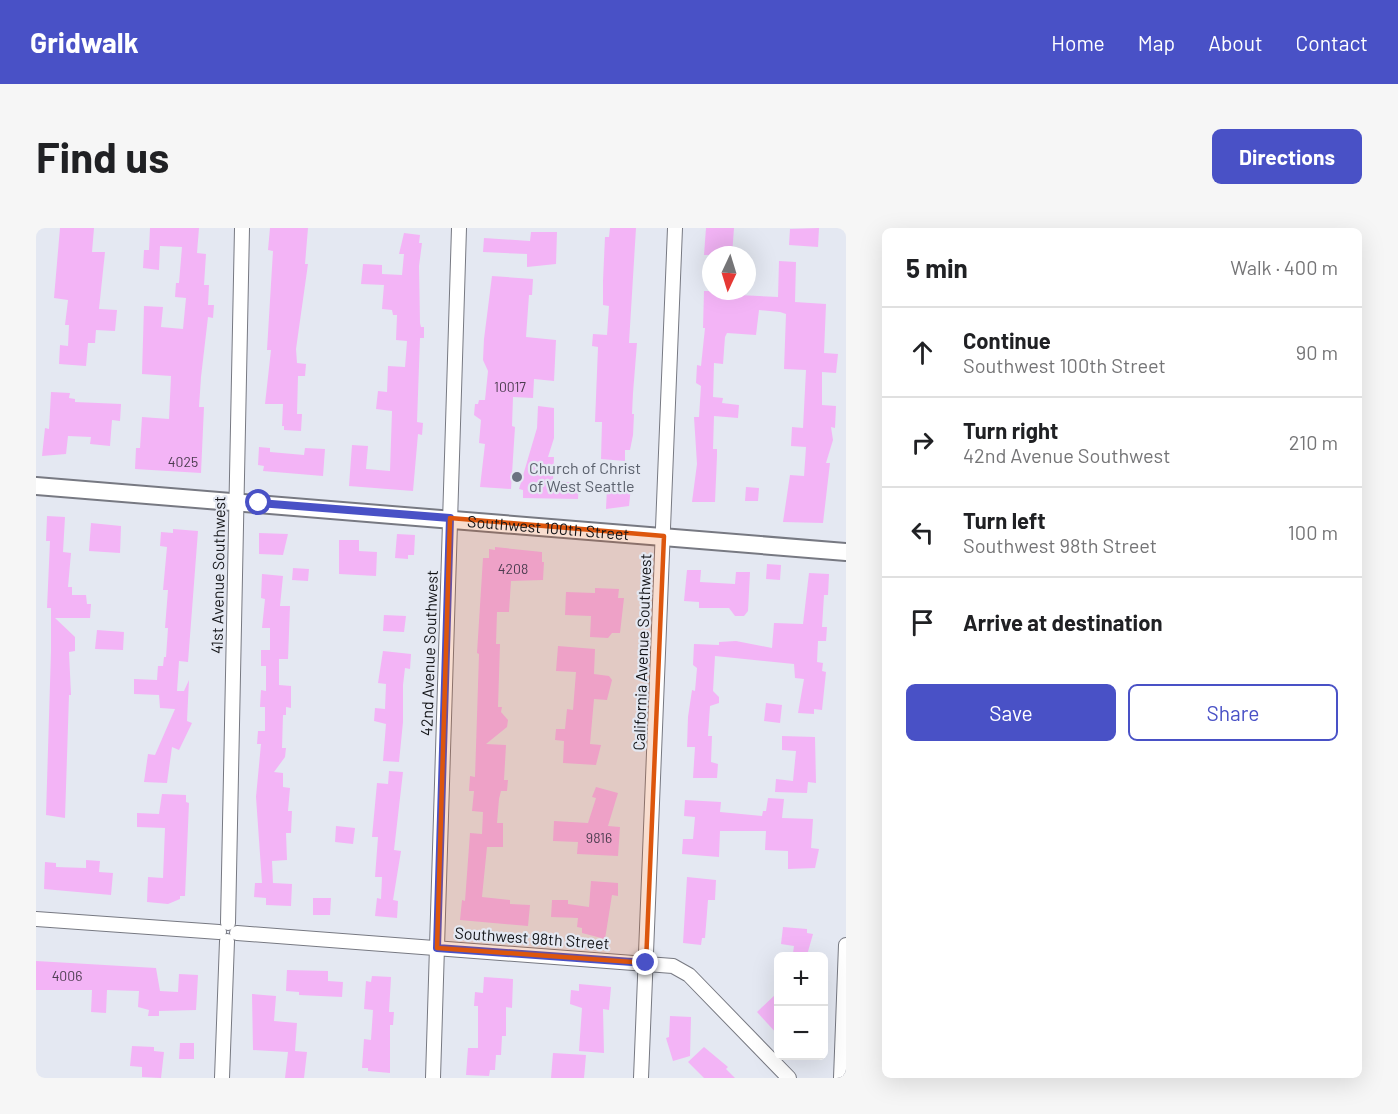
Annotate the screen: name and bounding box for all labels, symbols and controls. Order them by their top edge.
text: Gridwalk [30,25,139,59]
text: Home [1051,30,1105,55]
text: Map [1138,30,1175,55]
text: About [1208,30,1263,55]
text: Contact [1296,30,1368,55]
button: Directions [1212,129,1362,184]
text: Find us [36,131,169,181]
north arrow [702,246,756,300]
text: 5 min [906,252,968,283]
text: Walk · 400 m [1230,255,1338,279]
text: Continue [963,327,1051,353]
icon: ahead [906,336,939,369]
text: 90 m [1296,340,1338,364]
text: Southwest 100th Street [963,353,1166,377]
house number: 10017 [494,378,526,395]
text: Turn right [963,417,1058,443]
icon: right [906,426,939,459]
text: 210 m [1289,430,1338,454]
text: 42nd Avenue Southwest [963,443,1170,467]
house number: 4025 [168,453,198,470]
place label: Church of Christ of West Seattle [529,458,641,495]
marker: Church of Christ of West Seattle [510,470,524,484]
route start [245,489,271,515]
street label: 41st Avenue Southwest [207,496,228,654]
text: Turn left [963,507,1046,533]
street label: Southwest 100th Street [467,511,630,543]
icon: left [906,516,939,549]
text: 100 m [1288,520,1338,544]
text: Southwest 98th Street [963,533,1157,557]
street label: California Avenue Southwest [629,553,654,751]
house number: 4208 [498,560,528,577]
street label: 42nd Avenue Southwest [416,570,441,736]
icon: arrive [906,606,939,639]
text: Arrive at destination [963,609,1162,635]
button: Save [906,684,1116,741]
button: Share [1128,684,1338,741]
house number: 9816 [586,829,612,846]
street label: Southwest 98th Street [454,923,610,952]
route end [632,949,658,975]
map controls [774,952,828,1060]
button: + [774,952,828,1006]
house number: 4006 [52,967,82,984]
button: − [774,1006,828,1060]

